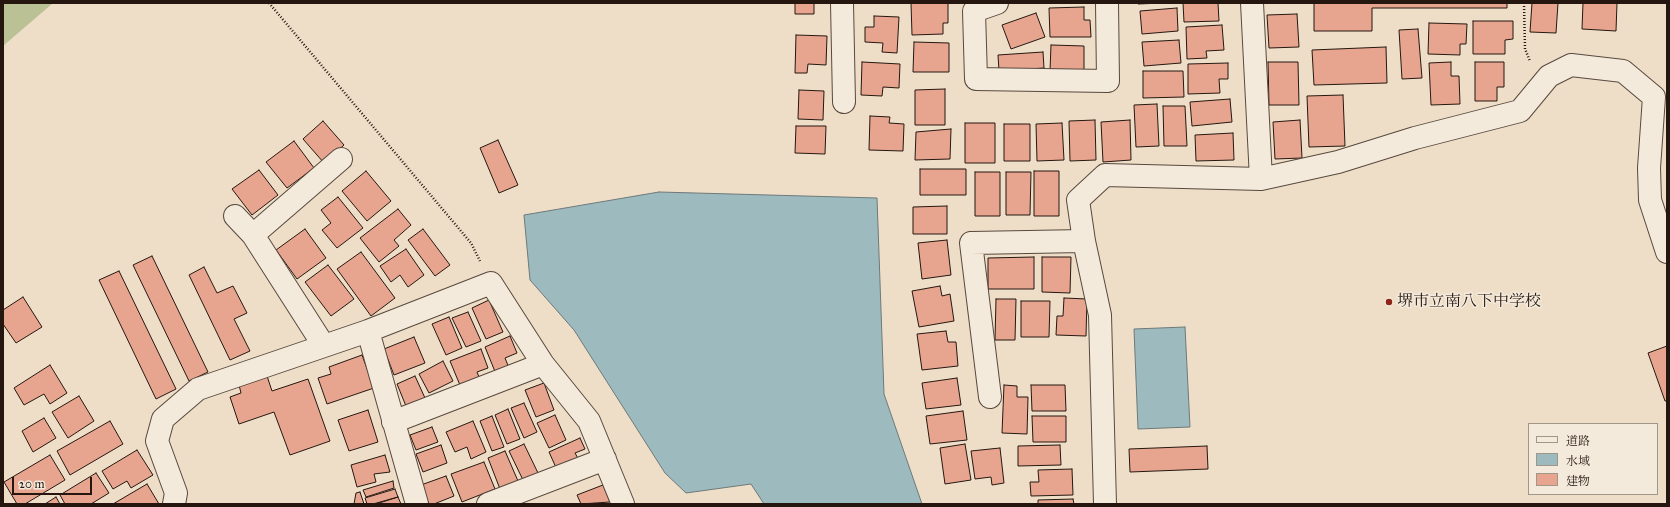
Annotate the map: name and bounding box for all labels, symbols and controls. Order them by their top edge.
place label: 堺市立南八下中学校 [1397,292,1541,312]
marker: 堺市立南八下中学校 [1384,297,1394,307]
legend [1528,423,1658,495]
text: 道路 [1566,434,1590,448]
text: 水域 [1566,454,1590,468]
scale bar [14,469,94,495]
text: 建物 [1566,474,1590,488]
text: 20 m [19,477,45,491]

